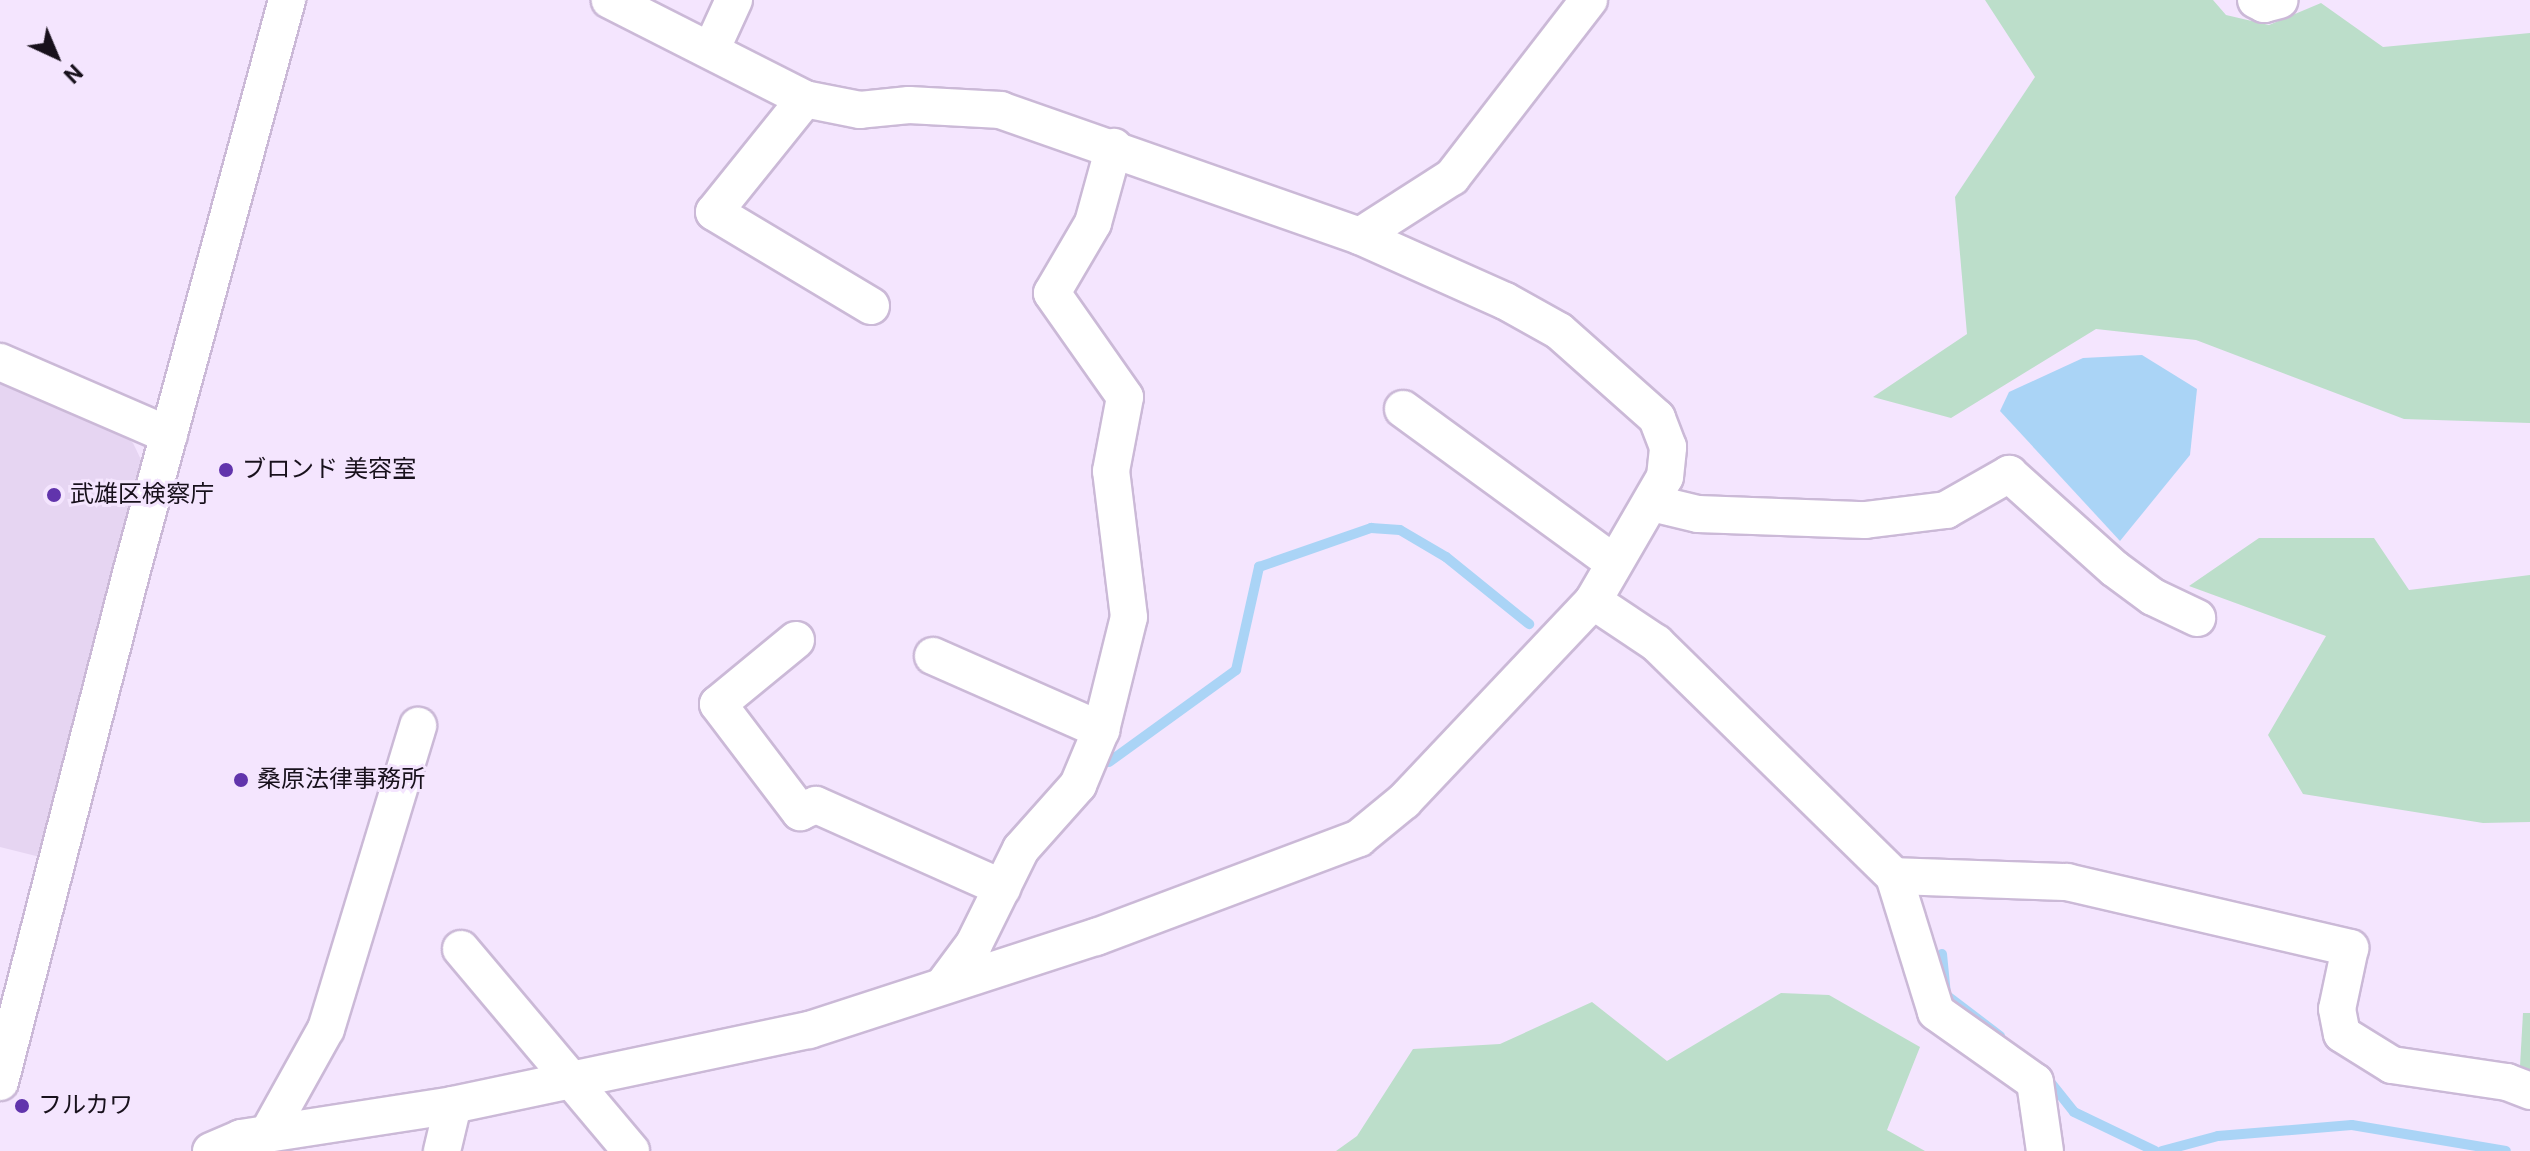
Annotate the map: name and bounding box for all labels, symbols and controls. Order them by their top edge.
north arrow [16,16,96,96]
text: N [59,59,87,88]
place label: ブロンド 美容室 [242,456,416,484]
marker: ブロンド 美容室 [217,461,235,479]
place label: 武雄区検察庁 [70,481,214,509]
marker: 武雄区検察庁 [45,486,63,504]
place label: 桑原法律事務所 [257,766,425,794]
marker: 桑原法律事務所 [232,771,250,789]
place label: フルカワ [38,1092,134,1120]
marker: フルカワ [13,1097,31,1115]

